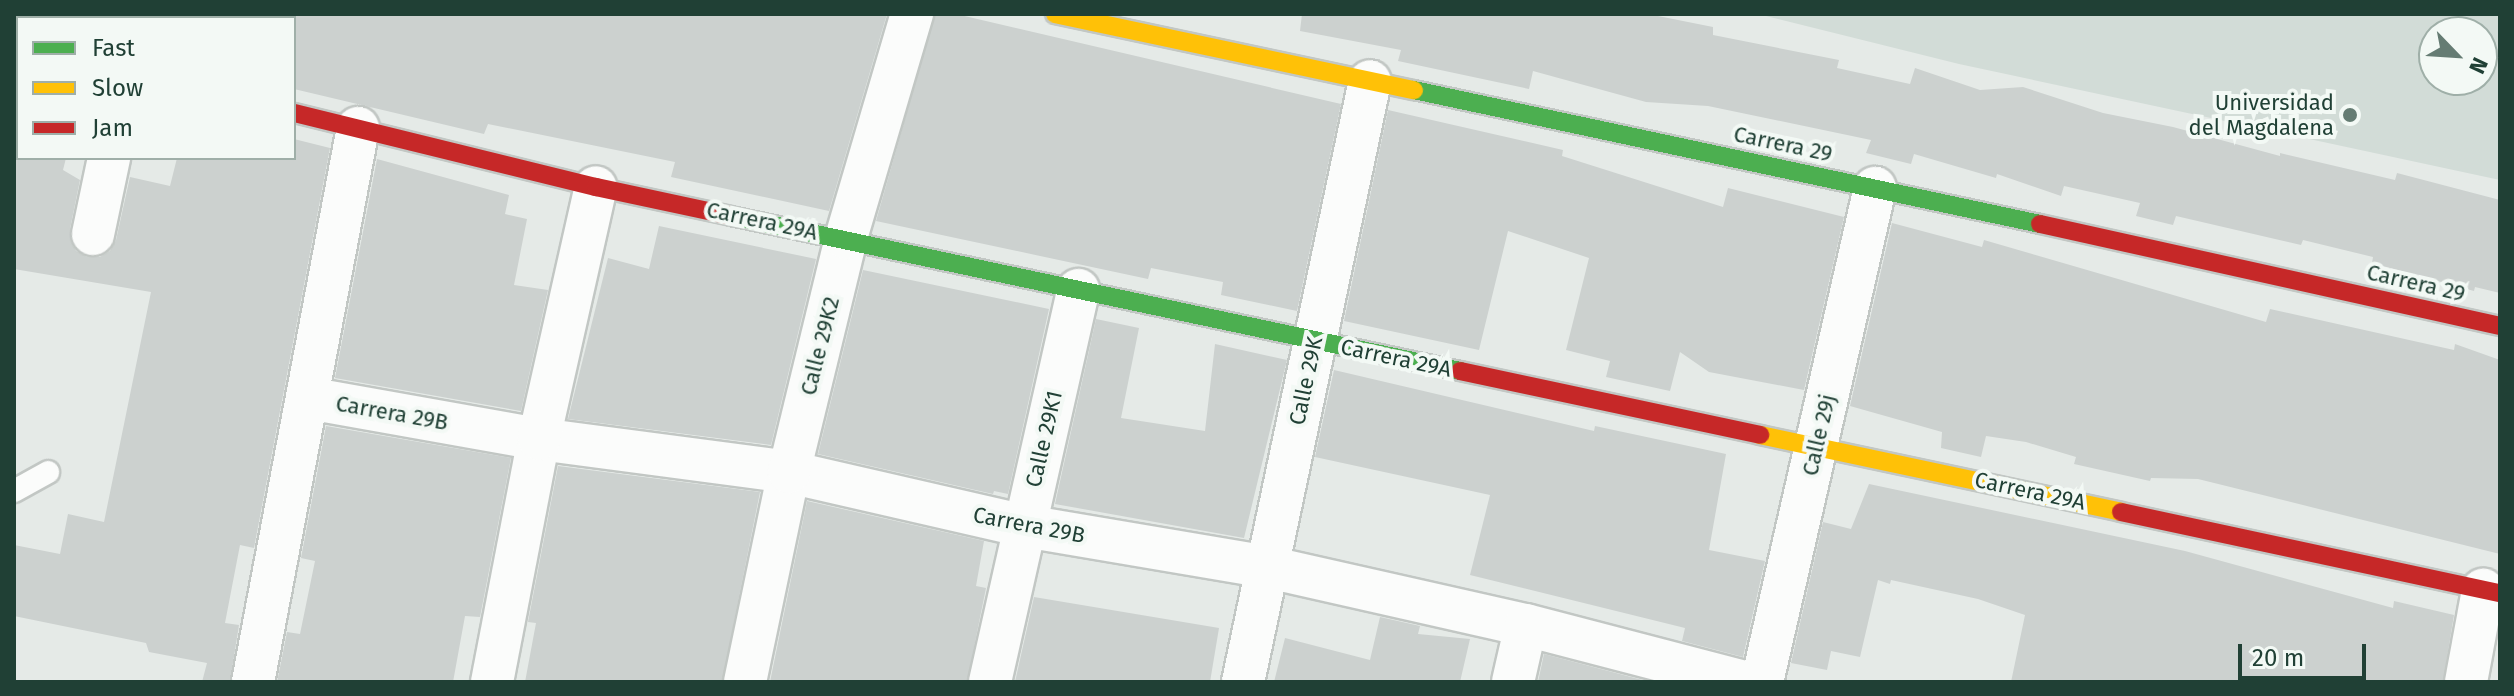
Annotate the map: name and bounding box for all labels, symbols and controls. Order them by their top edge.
legend [16,16,296,160]
north arrow [2418,16,2498,96]
text: Fast [92,34,135,62]
text: N [2463,53,2494,78]
text: Slow [92,74,143,102]
place label: Universidad del Magdalena [2189,89,2334,140]
marker: Universidad del Magdalena [2341,106,2359,124]
text: Jam [92,114,133,142]
street label: Carrera 29 [1731,121,1835,167]
street label: Carrera 29A [704,196,820,246]
street label: Carrera 29 [2364,259,2468,307]
street label: Calle 29K2 [795,294,845,398]
street label: Carrera 29A [1338,333,1454,383]
street label: Calle 29K [1284,334,1328,428]
street label: Calle 29K1 [1020,388,1068,490]
street label: Carrera 29B [334,390,450,436]
street label: Calle 29j [1797,392,1841,478]
street label: Carrera 29A [1972,466,2088,516]
street label: Carrera 29B [971,501,1087,549]
scale bar [2242,628,2370,678]
text: 20 m [2252,644,2304,672]

